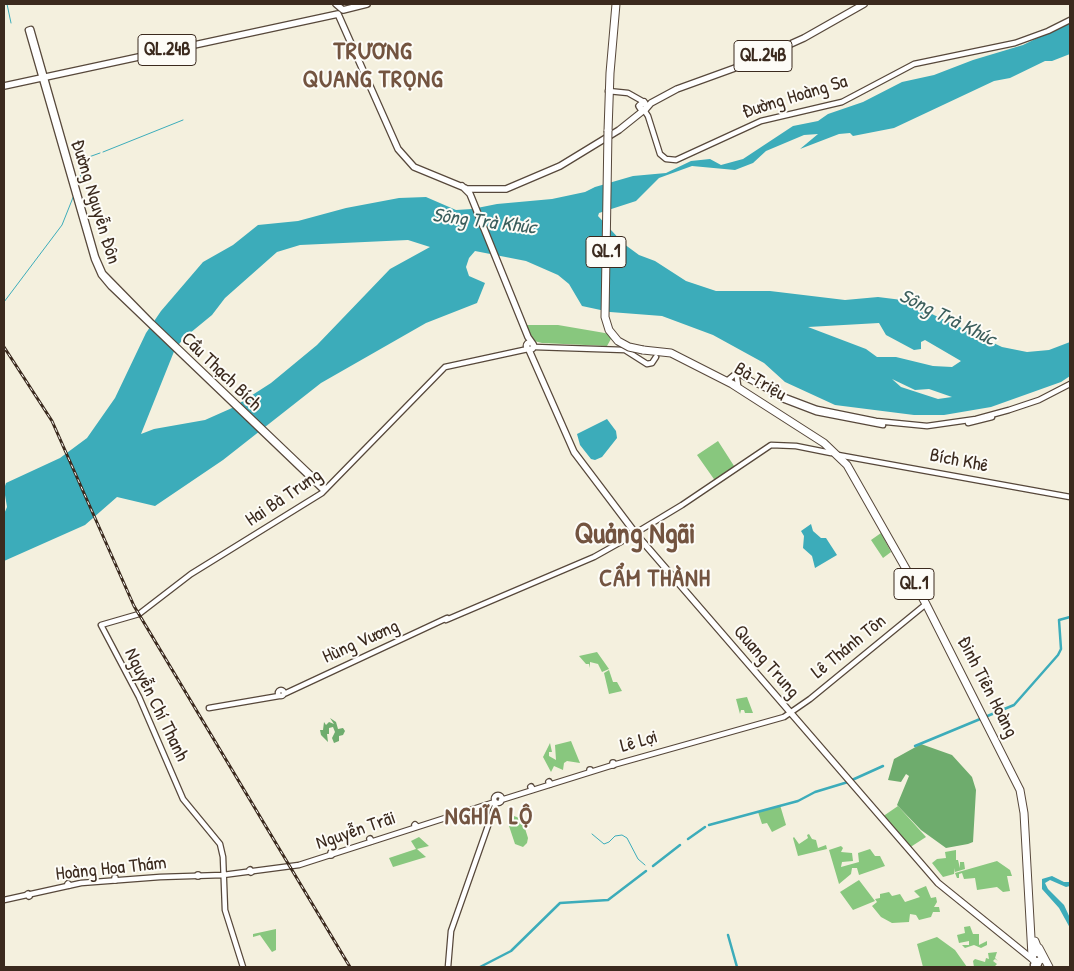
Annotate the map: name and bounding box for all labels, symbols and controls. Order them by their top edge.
road number: QL.24B [138,34,196,66]
district label: TRƯƠNG QUANG TRỌNG [301,39,445,95]
road number: QL.24B [734,40,792,72]
street label: Đường Hoàng Sa [740,70,850,124]
street label: Đường Nguyễn Đôn [65,137,125,267]
water label: Sông Trà Khúc [431,204,537,240]
road number: QL.1 [586,236,626,268]
water label: Sông Trà Khúc [895,284,999,352]
street label: Cầu Thạch Bích [176,328,266,416]
street label: Bà Triệu [730,358,790,406]
street label: Bích Khê [928,444,990,478]
street label: Hai Bà Trưng [241,464,327,532]
district label: Quảng Ngãi [575,518,695,552]
district label: CẨM THÀNH [598,566,712,594]
road number: QL.1 [894,568,934,600]
street label: Lê Thánh Tôn [807,610,891,684]
street label: Hùng Vương [319,615,403,669]
street label: Quang Trung [728,621,804,703]
street label: Đinh Tiên Hoàng [952,633,1022,741]
street label: Nguyễn Chí Thanh [119,645,193,765]
street label: Lê Lợi [618,726,660,758]
district label: NGHĨA LỘ [444,804,534,832]
street label: Nguyễn Trãi [313,807,399,855]
street label: Hoàng Hoa Thám [55,852,167,886]

